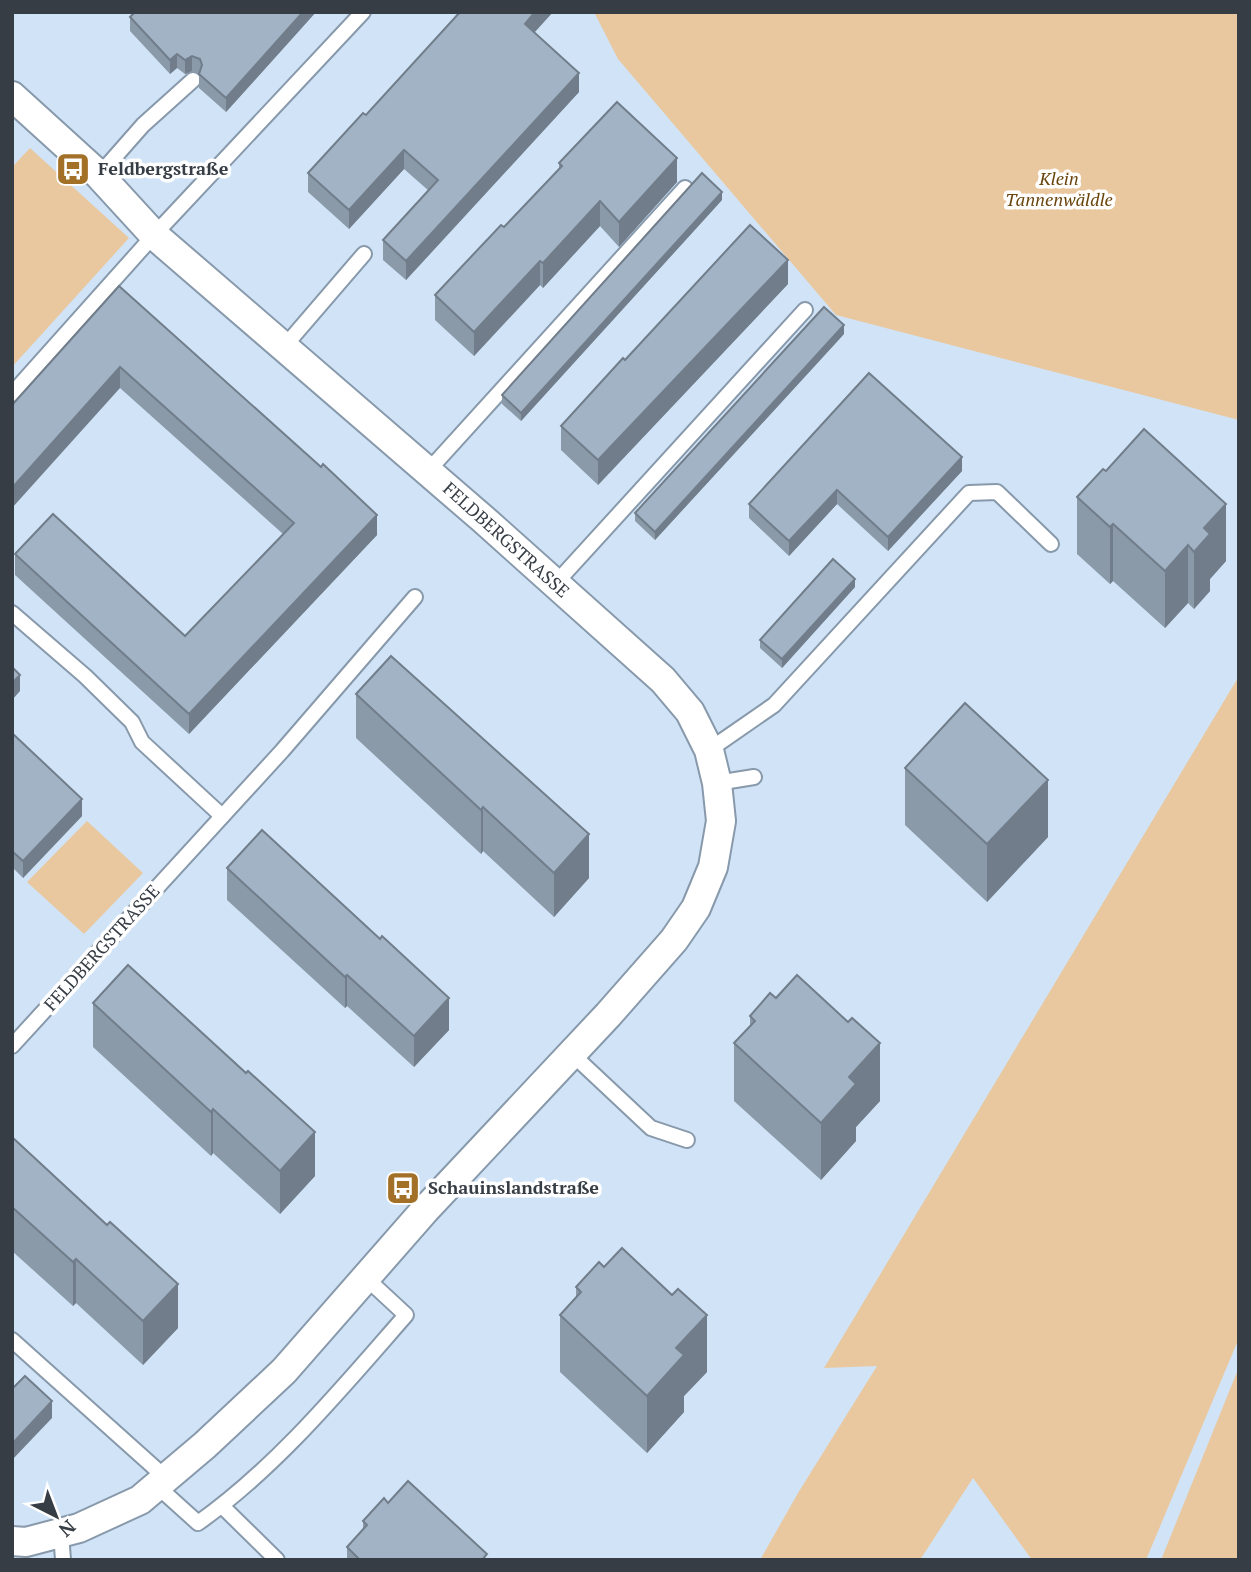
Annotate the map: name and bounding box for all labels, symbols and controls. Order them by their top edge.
bus stop icon: Feldbergstraße [54,150,92,188]
place label: Feldbergstraße [98,156,229,180]
park label: Klein Tannenwäldle [1005,166,1113,211]
street label: FELDBERGSTRASSE [438,476,575,602]
street label: FELDBERGSTRASSE [38,879,164,1016]
bus stop icon: Schauinslandstraße [384,1169,422,1207]
place label: Schauinslandstraße [428,1175,599,1199]
north arrow [21,1481,91,1551]
text: N [54,1515,81,1544]

